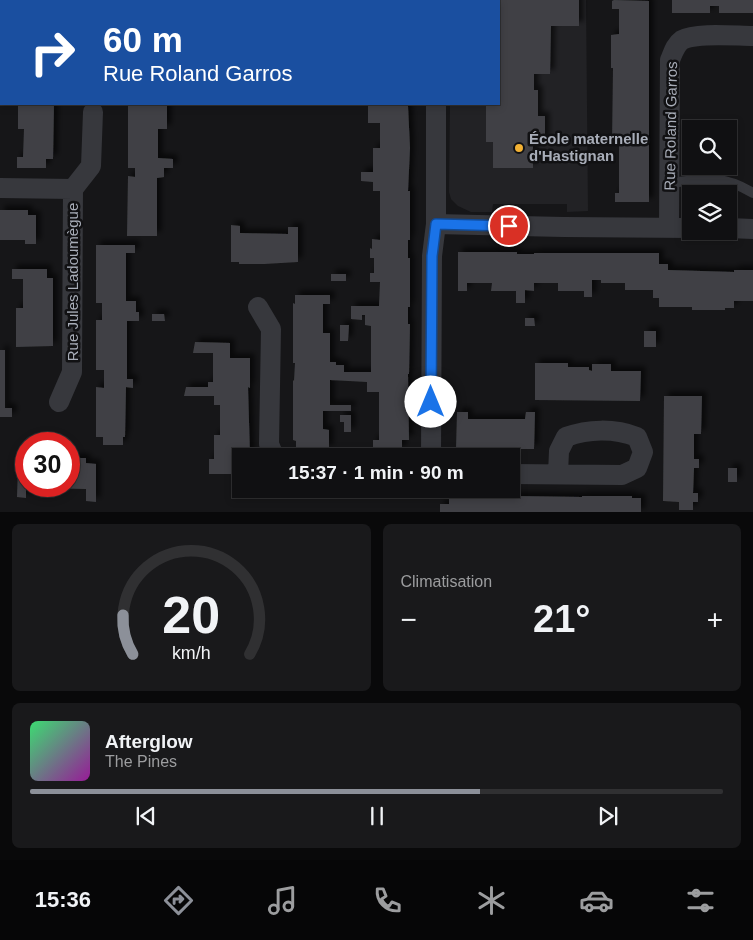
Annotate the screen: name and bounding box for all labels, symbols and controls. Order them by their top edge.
icon: right [20,20,85,85]
text: 60 m [103,20,183,59]
text: Rue Roland Garros [103,61,293,86]
street label: Rue Roland Garros [661,61,680,191]
map controls [682,120,737,240]
button: search [682,120,737,175]
place label: École maternelle d'Hastignan [529,130,648,164]
marker: École maternelle d'Hastignan [513,142,525,154]
button: layers [682,185,737,240]
street label: Rue Jules Ladoumègue [64,203,81,361]
pin [488,205,530,247]
icon: arrive [495,212,523,240]
position arrow [404,375,456,427]
speed limit sign: 30 [15,432,80,497]
text: 15:37 · 1 min · 90 m [288,462,464,483]
text: Climatisation [401,573,492,590]
text: 20 [162,586,220,644]
text: 21° [533,598,590,640]
text: − [401,604,417,635]
text: + [707,604,723,635]
text: km/h [172,643,211,663]
text: Afterglow [105,731,193,752]
text: The Pines [105,753,177,770]
icon: previous [132,802,160,830]
icon: pause [363,802,391,830]
icon: next [594,802,622,830]
icon: directions [161,883,196,918]
icon: music [265,883,300,918]
icon: phone [370,883,405,918]
icon: climate [474,883,509,918]
icon: car [579,883,614,918]
icon: filters [683,883,718,918]
text: 15:36 [35,887,91,912]

